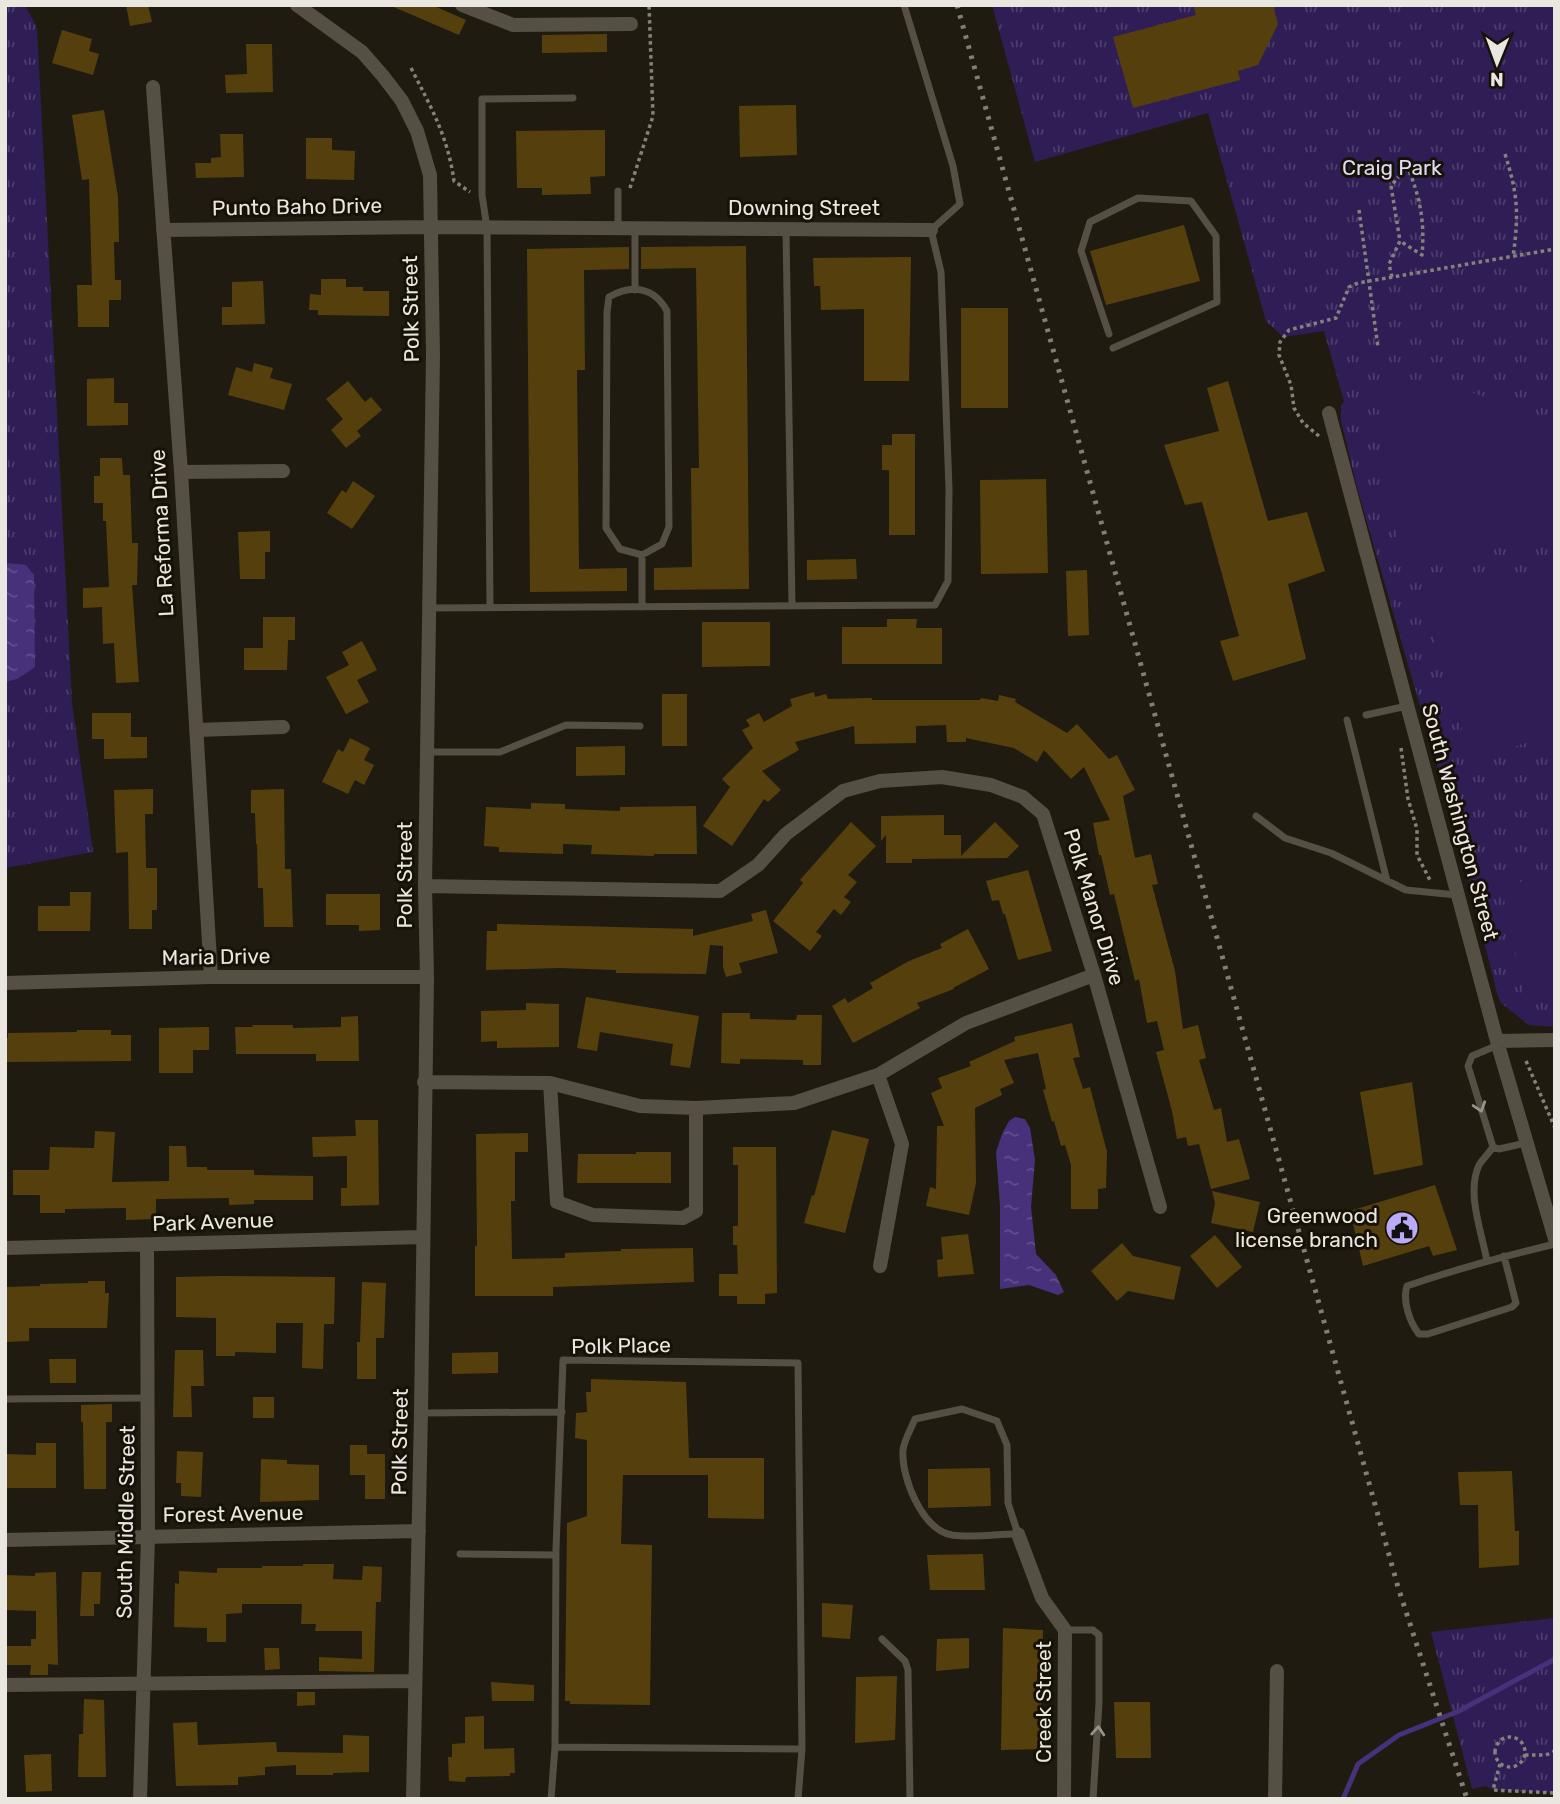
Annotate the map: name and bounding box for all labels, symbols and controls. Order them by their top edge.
north arrow [1462,28,1532,98]
text: N [1490,68,1504,91]
park label: Craig Park [1342,155,1442,180]
street label: Punto Baho Drive [212,193,382,220]
street label: Downing Street [728,195,880,220]
street label: Polk Street [397,255,424,363]
street label: La Reforma Drive [145,449,178,617]
street label: South Washington Street [1417,701,1504,943]
street label: Polk Street [392,822,417,928]
street label: Polk Manor Drive [1059,825,1130,988]
street label: Maria Drive [161,943,271,970]
one-way arrow [1472,1100,1487,1112]
place label: Greenwood license branch [1235,1203,1378,1252]
street label: Park Avenue [152,1207,274,1236]
public building icon: Greenwood license branch [1383,1209,1421,1247]
street label: Polk Place [571,1332,671,1359]
street label: Polk Street [386,1388,413,1496]
street label: South Middle Street [111,1425,140,1619]
street label: Forest Avenue [162,1500,304,1527]
street label: Creek Street [1031,1641,1056,1763]
one-way arrow [1090,1725,1105,1736]

